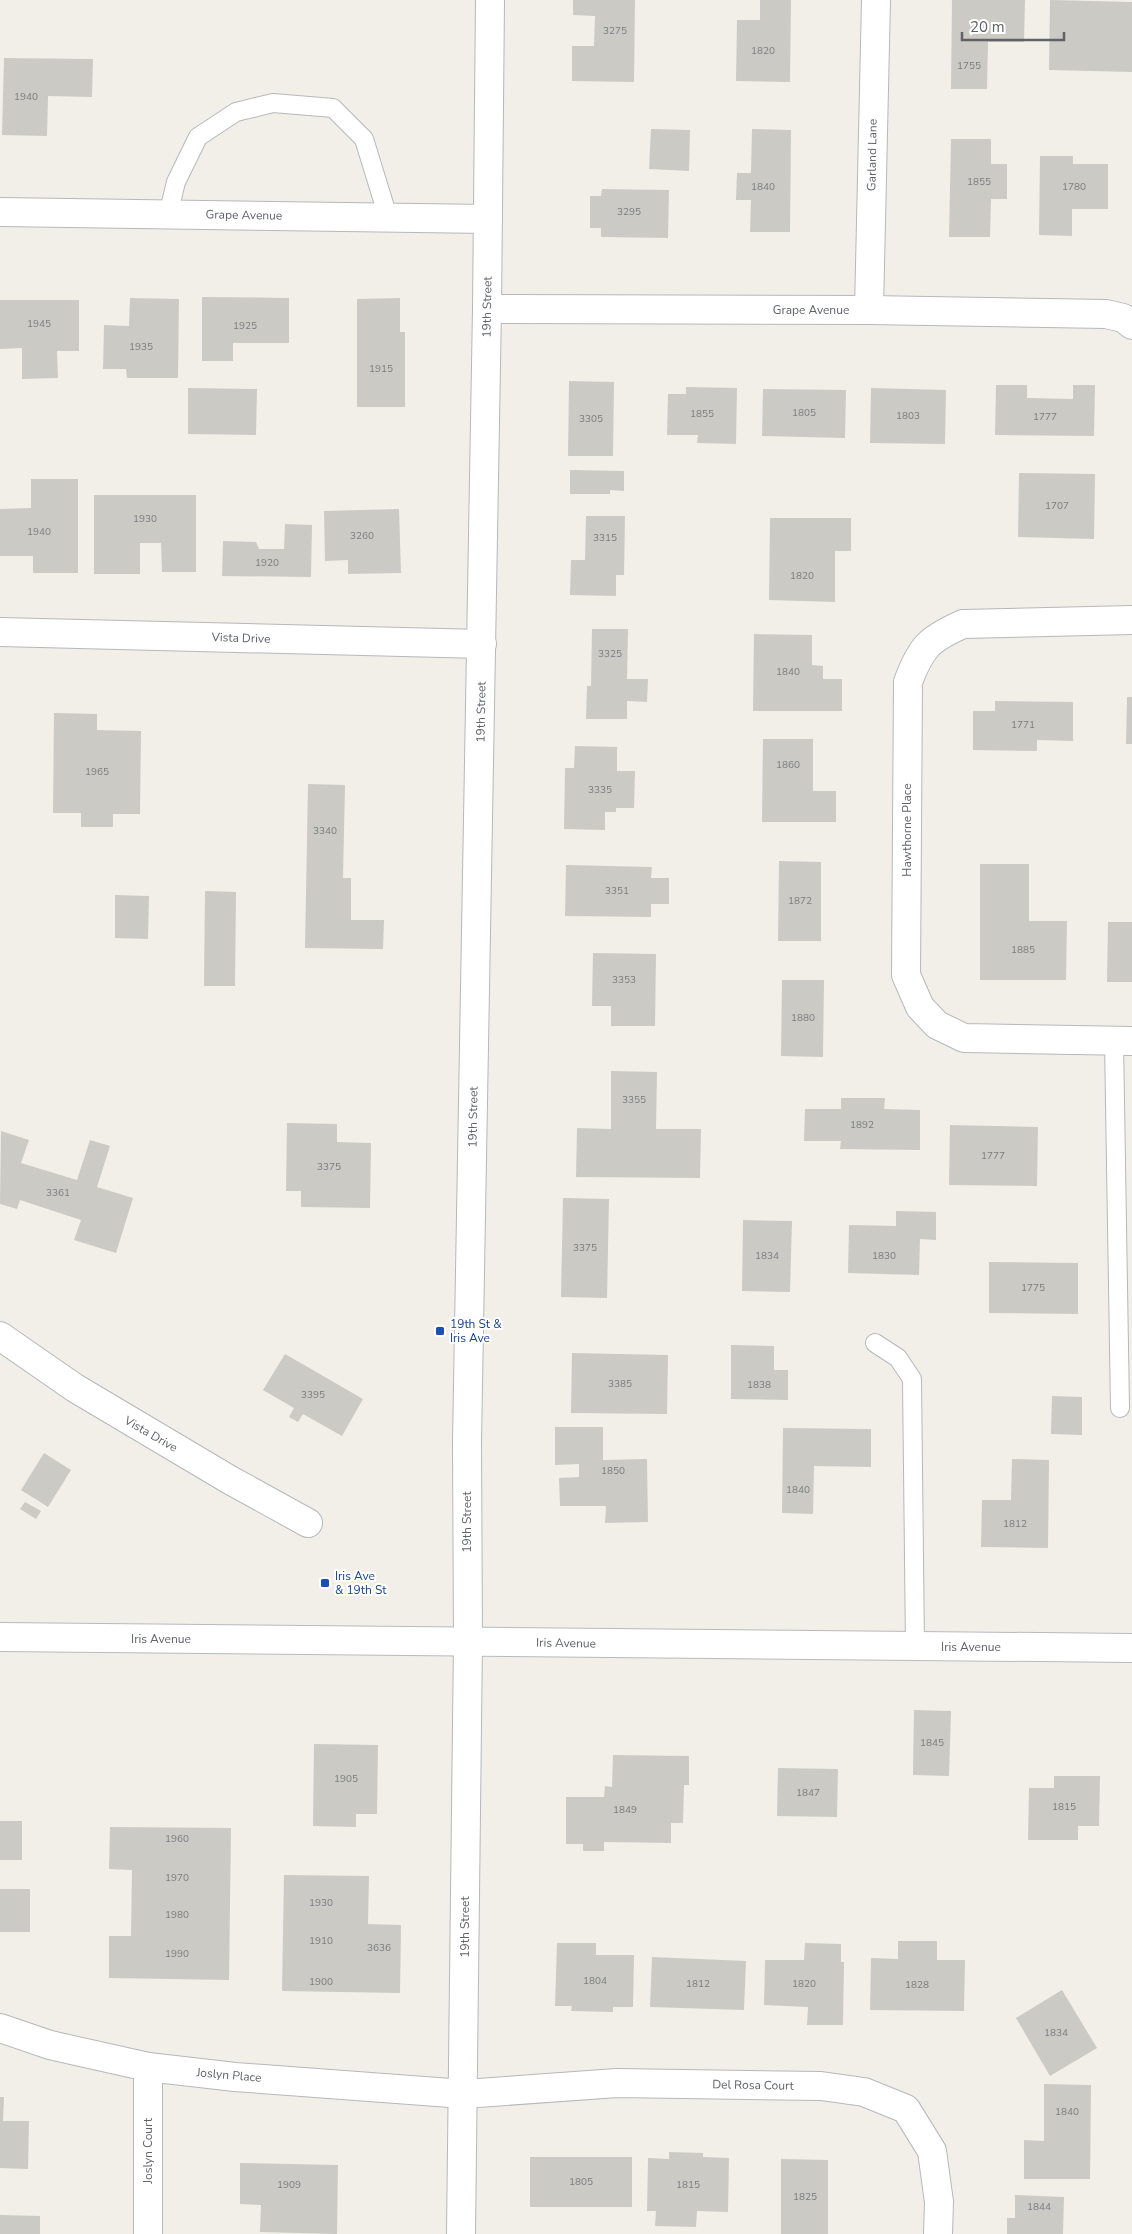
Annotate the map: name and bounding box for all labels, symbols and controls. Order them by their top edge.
scale bar [962,10,1064,42]
text: 20 m [970,17,1005,37]
house number: 3275 [603,24,627,38]
house number: 1820 [751,44,775,58]
house number: 1755 [957,59,981,73]
house number: 1940 [14,90,38,104]
street label: Garland Lane [863,119,881,191]
house number: 1855 [967,175,991,189]
house number: 1840 [751,180,775,194]
house number: 1780 [1062,180,1086,194]
house number: 3295 [617,205,641,219]
street label: Grape Avenue [206,206,282,224]
street label: 19th Street [478,275,496,338]
street label: Grape Avenue [773,302,849,318]
house number: 1945 [27,317,51,331]
house number: 1925 [233,319,257,333]
house number: 1935 [129,340,153,354]
house number: 1915 [369,362,393,376]
house number: 1805 [792,406,816,420]
house number: 1855 [690,407,714,421]
house number: 1803 [896,409,920,423]
house number: 1777 [1033,410,1057,424]
house number: 3305 [579,412,603,426]
house number: 1707 [1045,499,1069,513]
house number: 1930 [133,512,157,526]
house number: 1940 [27,525,51,539]
house number: 3260 [350,529,374,543]
house number: 3315 [593,531,617,545]
house number: 1920 [255,556,279,570]
house number: 1820 [790,569,814,583]
street label: Vista Drive [210,629,271,647]
house number: 3325 [598,647,622,661]
house number: 1840 [776,665,800,679]
street label: 19th Street [472,680,490,743]
house number: 1771 [1011,718,1035,732]
house number: 1860 [776,758,800,772]
house number: 1965 [85,765,109,779]
house number: 3335 [588,783,612,797]
street label: Hawthorne Place [899,783,915,877]
house number: 3340 [313,824,337,838]
house number: 3351 [605,884,629,898]
house number: 1872 [788,894,812,908]
house number: 1885 [1011,943,1035,957]
house number: 3353 [612,973,636,987]
house number: 1880 [791,1011,815,1025]
street label: 19th Street [464,1085,482,1148]
house number: 3355 [622,1093,646,1107]
house number: 1892 [850,1118,874,1132]
house number: 1777 [981,1149,1005,1163]
house number: 3375 [317,1160,341,1174]
house number: 3361 [46,1186,70,1200]
house number: 3375 [573,1241,597,1255]
house number: 1834 [755,1249,779,1263]
house number: 1830 [872,1249,896,1263]
house number: 1775 [1021,1281,1045,1295]
place label: 19th St & Iris Ave [450,1316,502,1346]
marker: 19th St & Iris Ave [434,1325,446,1337]
house number: 3385 [608,1377,632,1391]
house number: 1838 [747,1378,771,1392]
house number: 3395 [301,1388,325,1402]
street label: Vista Drive [121,1412,180,1456]
house number: 1850 [601,1464,625,1478]
house number: 1840 [786,1483,810,1497]
street label: 19th Street [459,1491,475,1553]
house number: 1812 [1003,1517,1027,1531]
place label: Iris Ave & 19th St [335,1568,387,1598]
marker: Iris Ave & 19th St [319,1577,331,1589]
street label: Iris Avenue [131,1631,191,1647]
street label: Iris Avenue [536,1634,596,1652]
street label: Iris Avenue [941,1639,1001,1655]
house number: 1845 [920,1736,944,1750]
house number: 1905 [334,1772,358,1786]
house number: 1847 [796,1786,820,1800]
house number: 1815 [1052,1800,1076,1814]
house number: 1849 [613,1803,637,1817]
house number: 1960 [165,1832,189,1846]
house number: 1970 [165,1871,189,1885]
house number: 1930 [309,1896,333,1910]
street label: 19th Street [457,1896,473,1958]
house number: 1980 [165,1908,189,1922]
house number: 1910 [309,1934,333,1948]
house number: 3636 [367,1941,391,1955]
house number: 1990 [165,1947,189,1961]
house number: 1804 [583,1974,607,1988]
house number: 1900 [309,1975,333,1989]
house number: 1812 [686,1977,710,1991]
house number: 1820 [792,1977,816,1991]
house number: 1828 [905,1978,929,1992]
house number: 1834 [1044,2026,1068,2040]
street label: Joslyn Place [195,2064,262,2086]
street label: Del Rosa Court [712,2076,795,2094]
house number: 1840 [1055,2105,1079,2119]
street label: Joslyn Court [140,2117,156,2185]
house number: 1805 [569,2175,593,2189]
house number: 1909 [277,2178,301,2192]
house number: 1815 [676,2178,700,2192]
house number: 1825 [793,2190,817,2204]
house number: 1844 [1027,2200,1051,2214]

